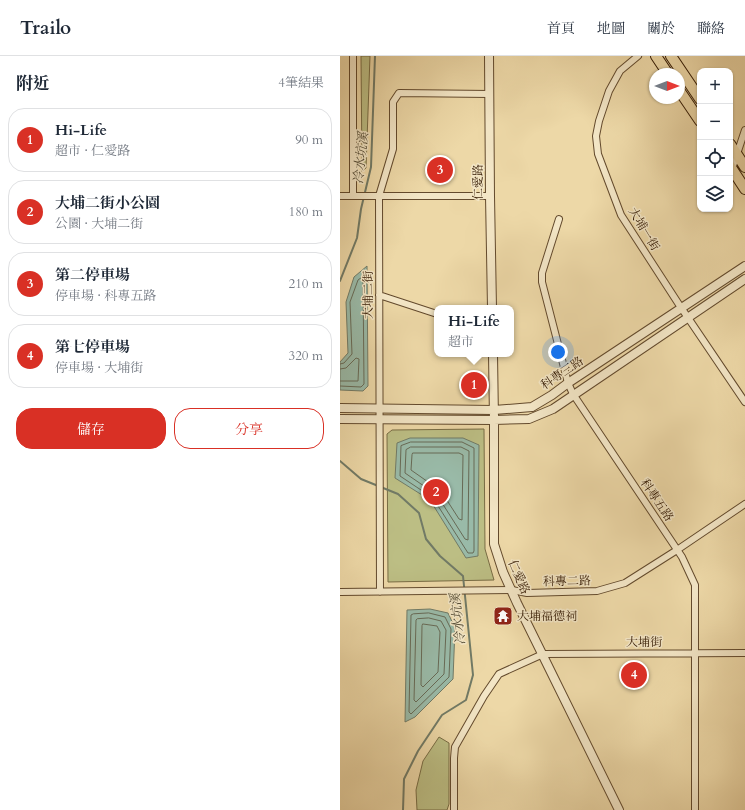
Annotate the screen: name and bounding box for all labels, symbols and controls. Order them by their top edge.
text: Trailo [20,15,71,41]
text: 首頁 [547,19,575,38]
text: 地圖 [597,19,625,38]
text: 關於 [647,19,675,38]
text: 聯絡 [697,19,725,38]
north arrow [649,68,685,104]
map controls [697,68,733,212]
button: + [697,68,733,104]
text: 附近 [16,72,50,95]
text: 4筆結果 [278,74,324,92]
button: − [697,104,733,140]
text: Hi-Life [55,120,107,140]
water label: 冷水坑溪 [349,129,373,185]
text: 1 [27,131,33,149]
text: 90 m [295,131,323,149]
button: locate [697,140,733,176]
text: 超市 · 仁愛路 [55,142,130,160]
pin: 3 [427,155,453,185]
street label: 仁愛路 [470,164,486,200]
button: layers [697,176,733,212]
text: 大埔二街小公園 [55,193,160,213]
text: 2 [27,203,33,221]
text: 180 m [289,203,323,221]
street label: 大埔一街 [625,204,664,255]
text: 公園 · 大埔二街 [55,215,143,233]
text: 第二停車場 [55,265,130,285]
street label: 大埔二街 [360,270,376,319]
text: 3 [27,275,33,293]
text: 210 m [289,275,323,293]
text: 停車場 · 科專五路 [55,287,156,305]
popup [434,305,514,357]
text: Hi-Life [448,311,500,331]
text: 超市 [448,333,474,351]
text: 第七停車場 [55,337,130,357]
your location [548,342,568,362]
text: 4 [27,347,33,365]
text: 320 m [289,347,323,365]
street label: 科專三路 [538,353,586,393]
text: 停車場 · 大埔街 [55,359,143,377]
pin: 1 [461,370,487,400]
button: 儲存 [16,408,166,449]
button: 分享 [174,408,324,449]
street label: 科專五路 [637,476,677,524]
pin: 2 [423,477,449,507]
street label: 仁愛路 [505,557,533,597]
street label: 科專二路 [543,573,591,589]
water label: 冷水坑溪 [446,590,470,646]
temple icon: 大埔福德祠 [492,605,514,627]
place label: 大埔福德祠 [517,608,577,624]
street label: 大埔街 [626,634,663,650]
pin: 4 [621,660,647,690]

